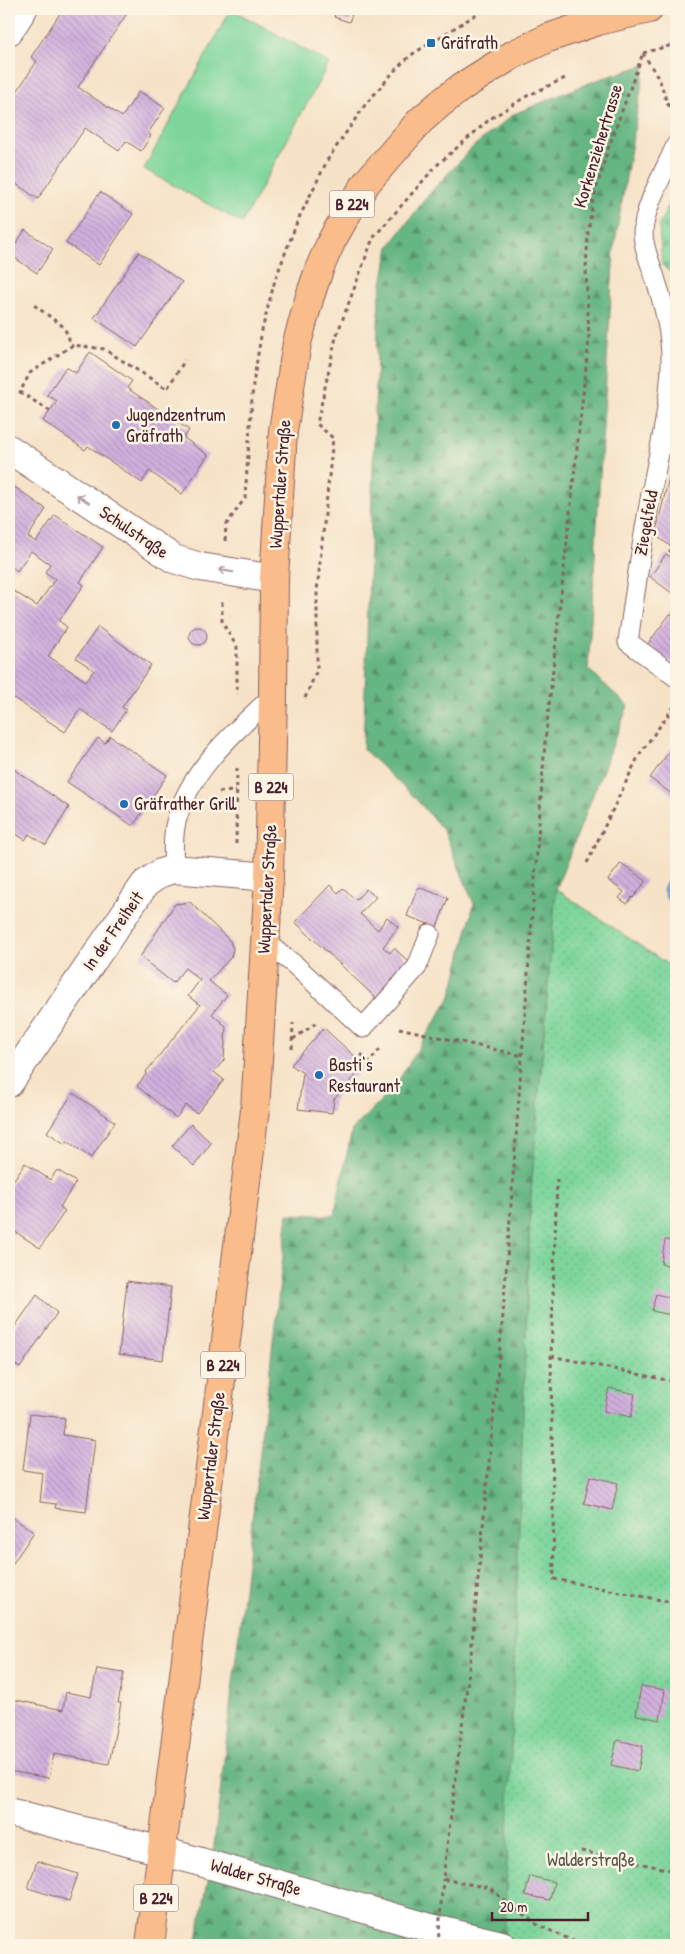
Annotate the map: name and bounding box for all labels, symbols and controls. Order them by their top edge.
place label: Gräfrath [441,30,498,55]
marker: Gräfrath [425,37,437,49]
street label: Korkenziehertrasse [567,81,628,211]
road number: B 224 [330,190,374,218]
place label: Jugendzentrum Gräfrath [126,402,226,448]
marker: Jugendzentrum Gräfrath [110,419,122,431]
street label: Wuppertaler Straße [263,419,296,549]
street label: Ziegelfeld [627,488,664,557]
one-way arrow [76,494,90,504]
street label: Schulstraße [95,499,174,564]
one-way arrow [218,566,234,576]
road number: B 224 [248,774,294,800]
place label: Gräfrather Grill [134,791,237,816]
marker: Gräfrather Grill [118,798,130,810]
street label: Wuppertaler Straße [251,824,282,954]
street label: In der Freiheit [76,885,150,975]
place label: Basti‘s Restaurant [329,1052,401,1098]
marker: Basti‘s Restaurant [313,1069,325,1081]
road number: B 224 [200,1352,246,1378]
street label: Wuppertaler Straße [190,1390,231,1522]
park label: Walderstraße [547,1847,635,1872]
street label: Walder Straße [208,1852,304,1901]
road number: B 224 [134,1885,178,1912]
scale bar [492,1889,589,1921]
text: 20 m [500,1896,527,1917]

